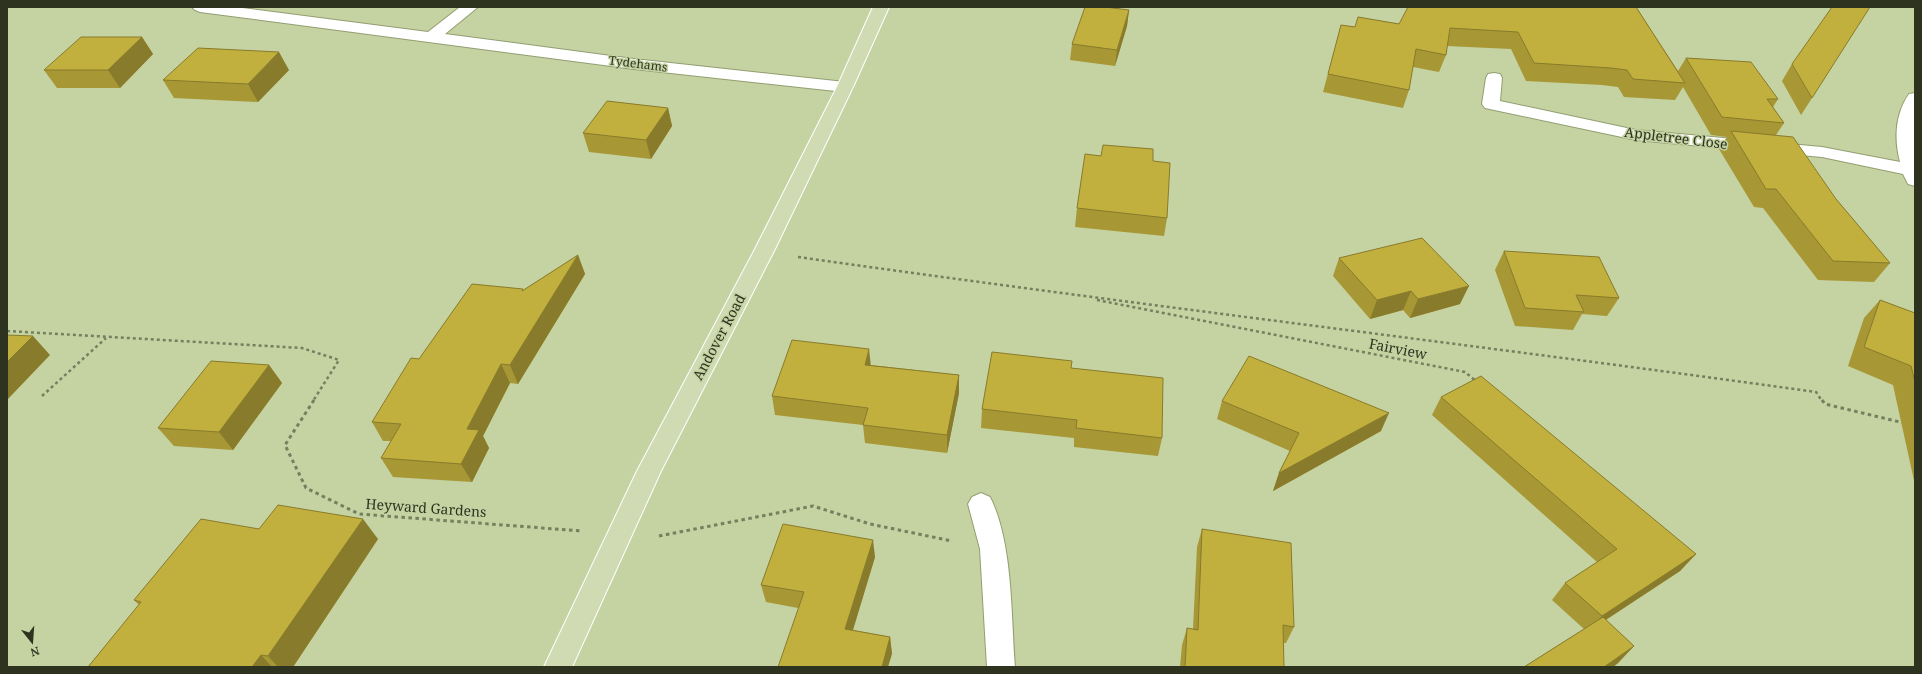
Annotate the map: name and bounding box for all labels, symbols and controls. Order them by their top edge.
street label: Tydehams [608,51,668,76]
street label: Appletree Close [1623,122,1729,153]
street label: Andover Road [688,290,749,383]
street label: Fairview [1367,334,1430,364]
street label: Heyward Gardens [365,494,487,521]
north arrow [12,622,52,662]
text: N [28,644,41,661]

